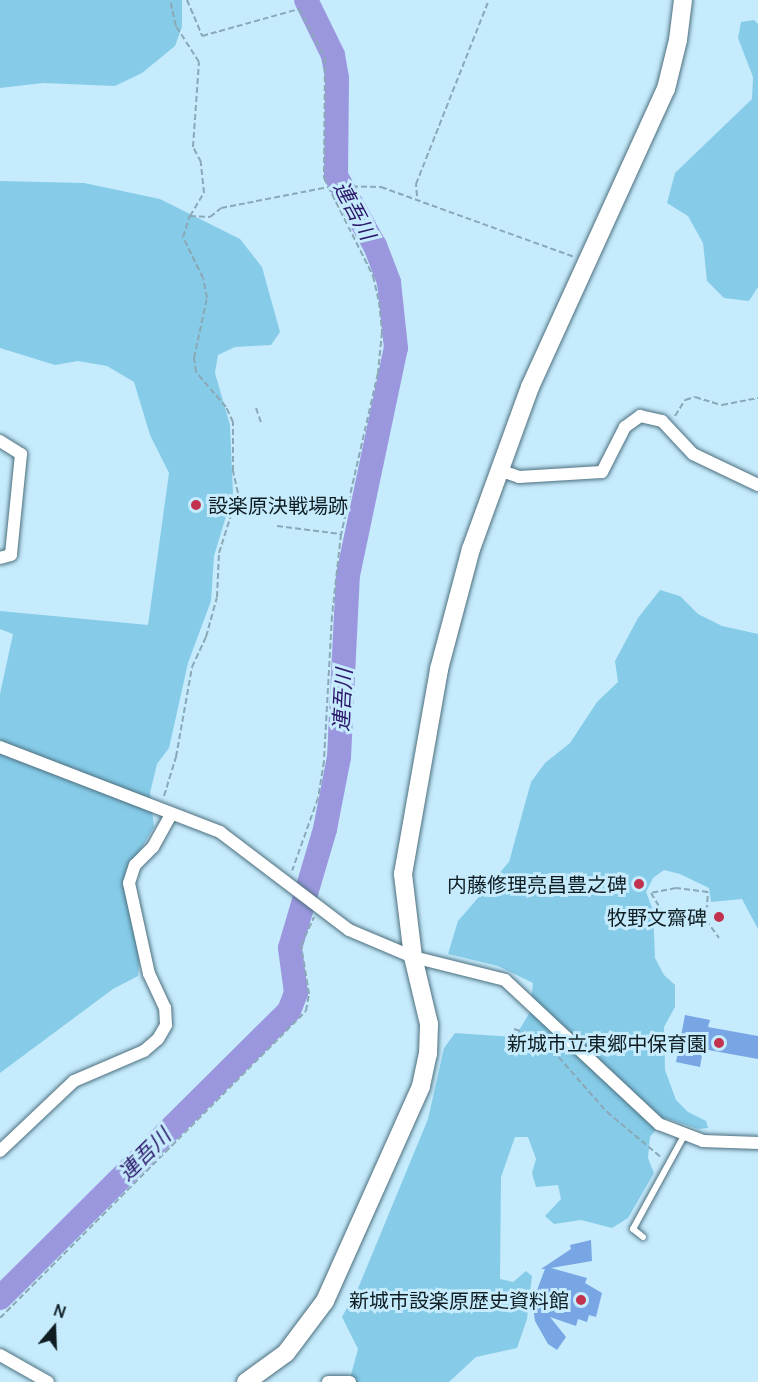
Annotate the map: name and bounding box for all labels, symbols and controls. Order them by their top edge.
water label: 連吾川 [329,176,381,244]
place label: 設楽原決戦場跡 [208,493,348,517]
marker: 設楽原決戦場跡 [189,498,203,512]
water label: 連吾川 [328,668,356,732]
place label: 内藤修理亮昌豊之碑 [447,872,627,896]
marker: 内藤修理亮昌豊之碑 [632,877,646,891]
place label: 牧野文齋碑 [607,905,707,929]
marker: 牧野文齋碑 [712,910,726,924]
place label: 新城市立東郷中保育園 [507,1031,707,1055]
marker: 新城市立東郷中保育園 [712,1036,726,1050]
water label: 連吾川 [113,1123,175,1185]
place label: 新城市設楽原歴史資料館 [349,1288,569,1312]
marker: 新城市設楽原歴史資料館 [574,1293,588,1307]
north arrow [24,1298,84,1358]
text: N [51,1299,69,1323]

